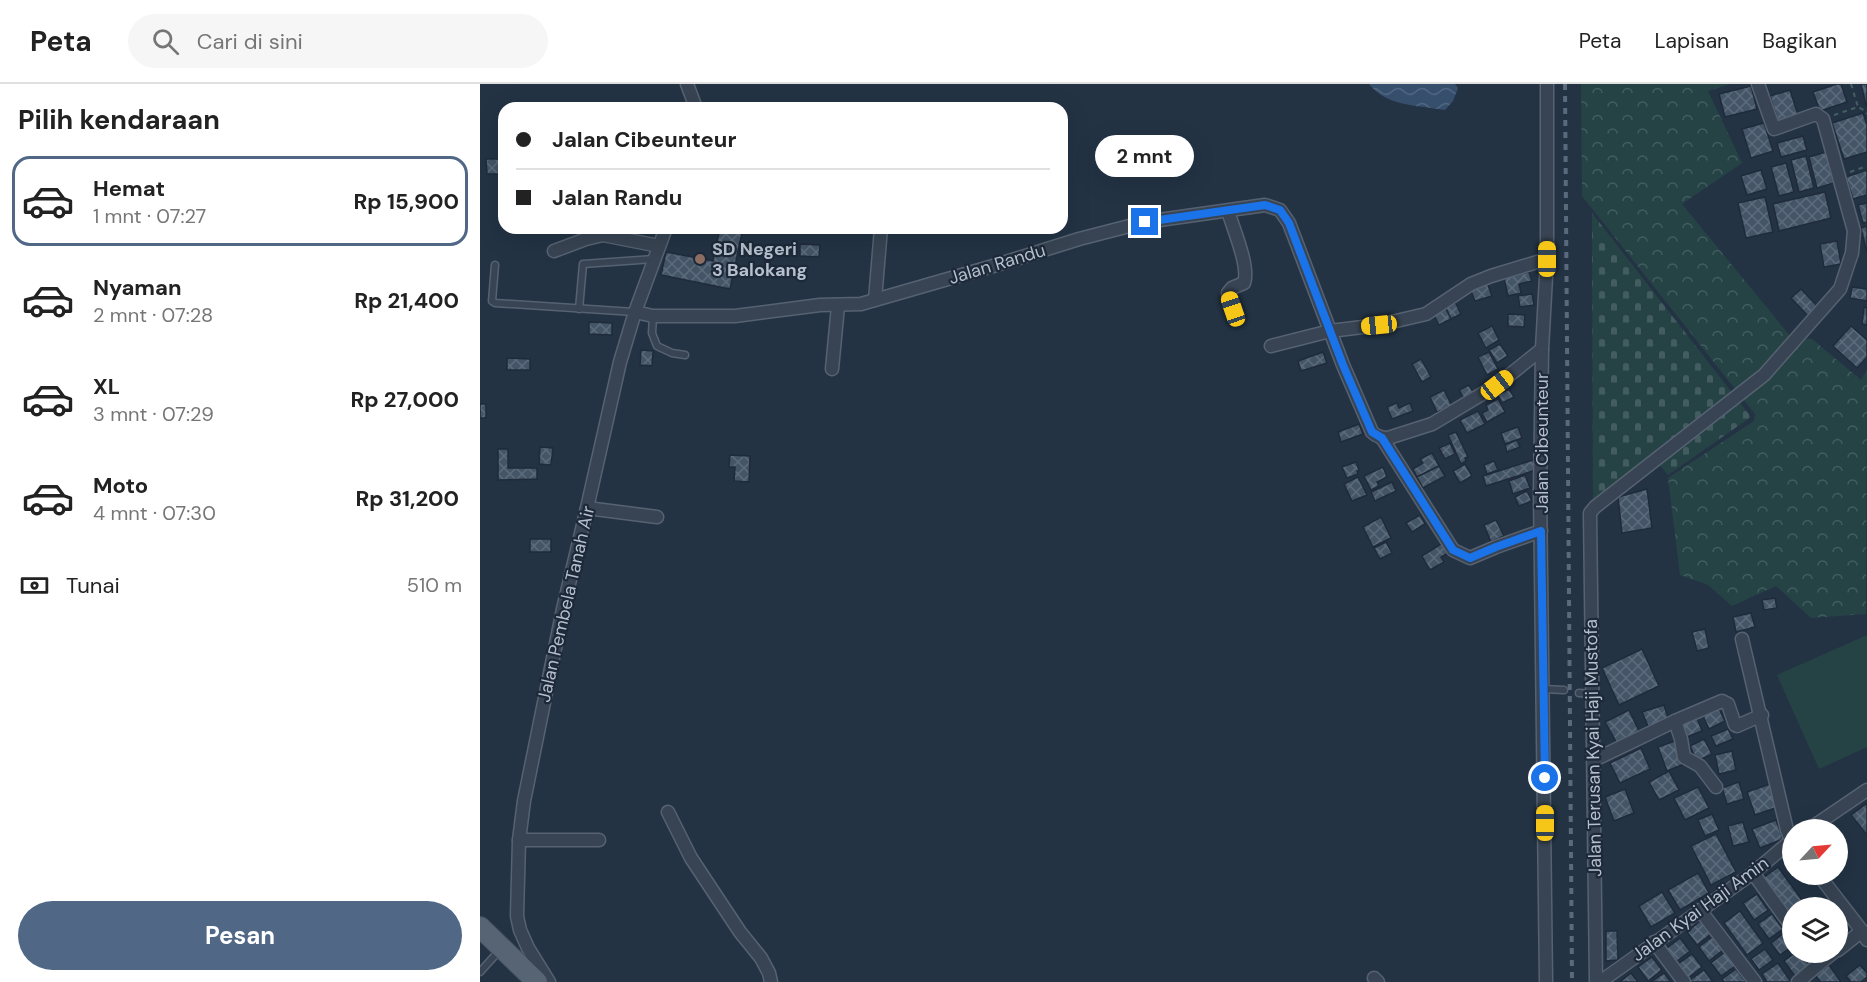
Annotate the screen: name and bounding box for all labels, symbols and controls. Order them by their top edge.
search box [128,14,548,68]
text: Peta [30,23,92,60]
icon: search [149,25,182,58]
text: Cari di sini [197,27,303,56]
text: Peta [1579,27,1621,55]
text: Lapisan [1654,27,1729,55]
text: Bagikan [1762,27,1837,55]
text: Pilih kendaraan [18,102,220,137]
text: Jalan Cibeunteur [552,125,736,154]
callout: 2 mnt [1096,135,1194,177]
text: 2 mnt [1116,143,1173,169]
icon: car [21,174,75,228]
text: Hemat [93,174,165,203]
text: Jalan Randu [552,183,682,212]
text: Rp 15,900 [353,187,459,216]
text: 1 mnt · 07:27 [93,203,206,229]
route end [1131,208,1158,235]
place label: SD Negeri 3 Balokang [712,237,807,282]
street label: Jalan Randu [946,238,1048,290]
car [1538,241,1556,277]
marker: SD Negeri 3 Balokang [693,252,707,266]
icon: car [21,273,75,327]
text: Nyaman [93,273,182,302]
text: Rp 21,400 [354,286,459,315]
car [1219,289,1247,329]
text: 2 mnt · 07:28 [93,302,213,328]
car [1360,314,1398,336]
car [1477,367,1517,403]
icon: car [21,372,75,426]
text: XL [93,372,120,401]
street label: Jalan Cibeunteur [1530,372,1554,514]
text: Rp 27,000 [350,385,459,414]
text: 3 mnt · 07:29 [93,401,214,427]
icon: car [21,471,75,525]
text: Moto [93,471,148,500]
text: Rp 31,200 [355,484,459,513]
text: 4 mnt · 07:30 [93,500,216,526]
street label: Jalan Pembela Tanah Air [532,503,600,705]
icon: cash [18,569,51,602]
text: Tunai [66,571,120,600]
text: 510 m [407,572,462,598]
street label: Jalan Terusan Kyai Haji Mustofa [1579,619,1607,877]
route start [1531,764,1558,791]
car [1536,805,1554,841]
north arrow [1782,819,1848,885]
map controls [1782,819,1848,963]
street label: Jalan Kyai Haji Amin [1627,851,1773,967]
button: layers [1782,897,1848,963]
button: Pesan [18,901,462,970]

